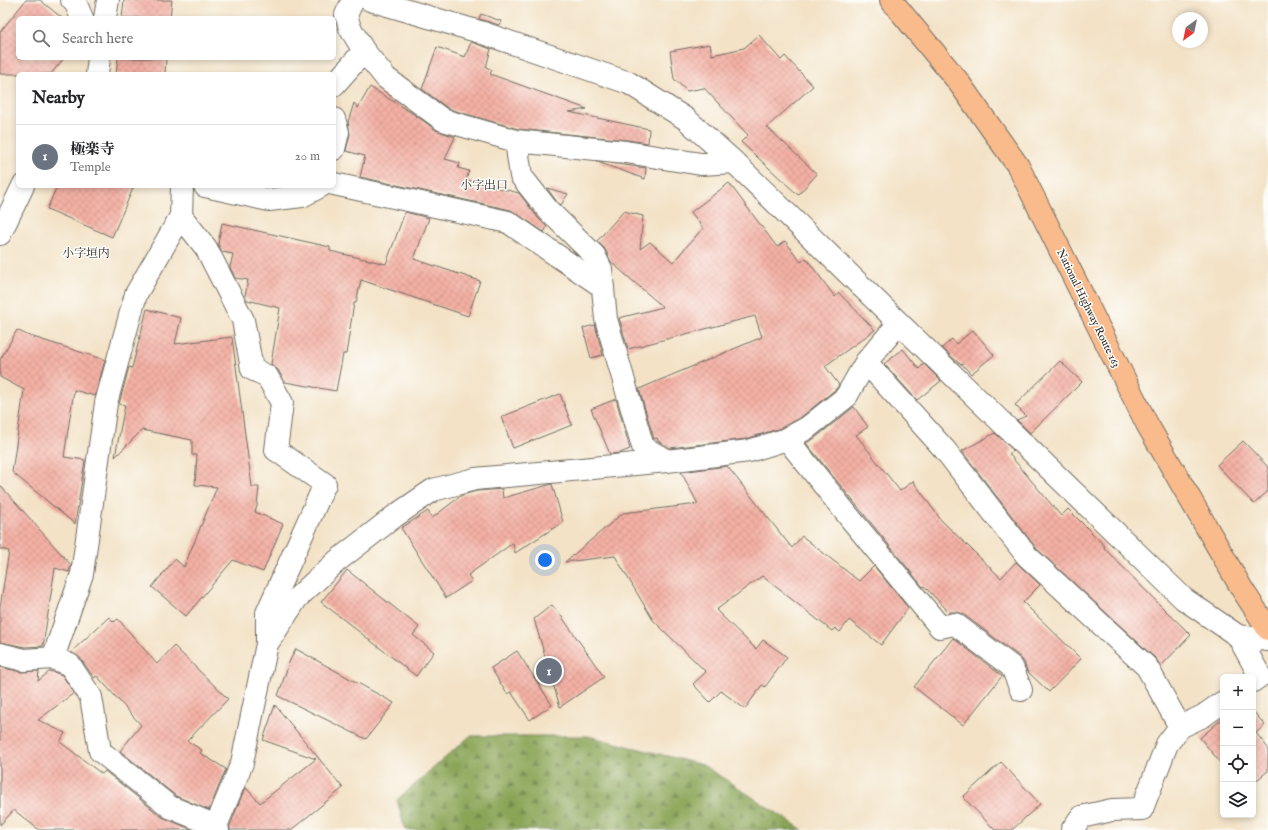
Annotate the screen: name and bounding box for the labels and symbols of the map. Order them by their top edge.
north arrow [1172,12,1208,48]
district label: 小字出口 [460,178,508,193]
district label: 小字垣内 [62,246,110,261]
street label: National Highway Route 163 [1053,247,1123,370]
your location [535,550,555,570]
pin: 1 [536,656,562,686]

